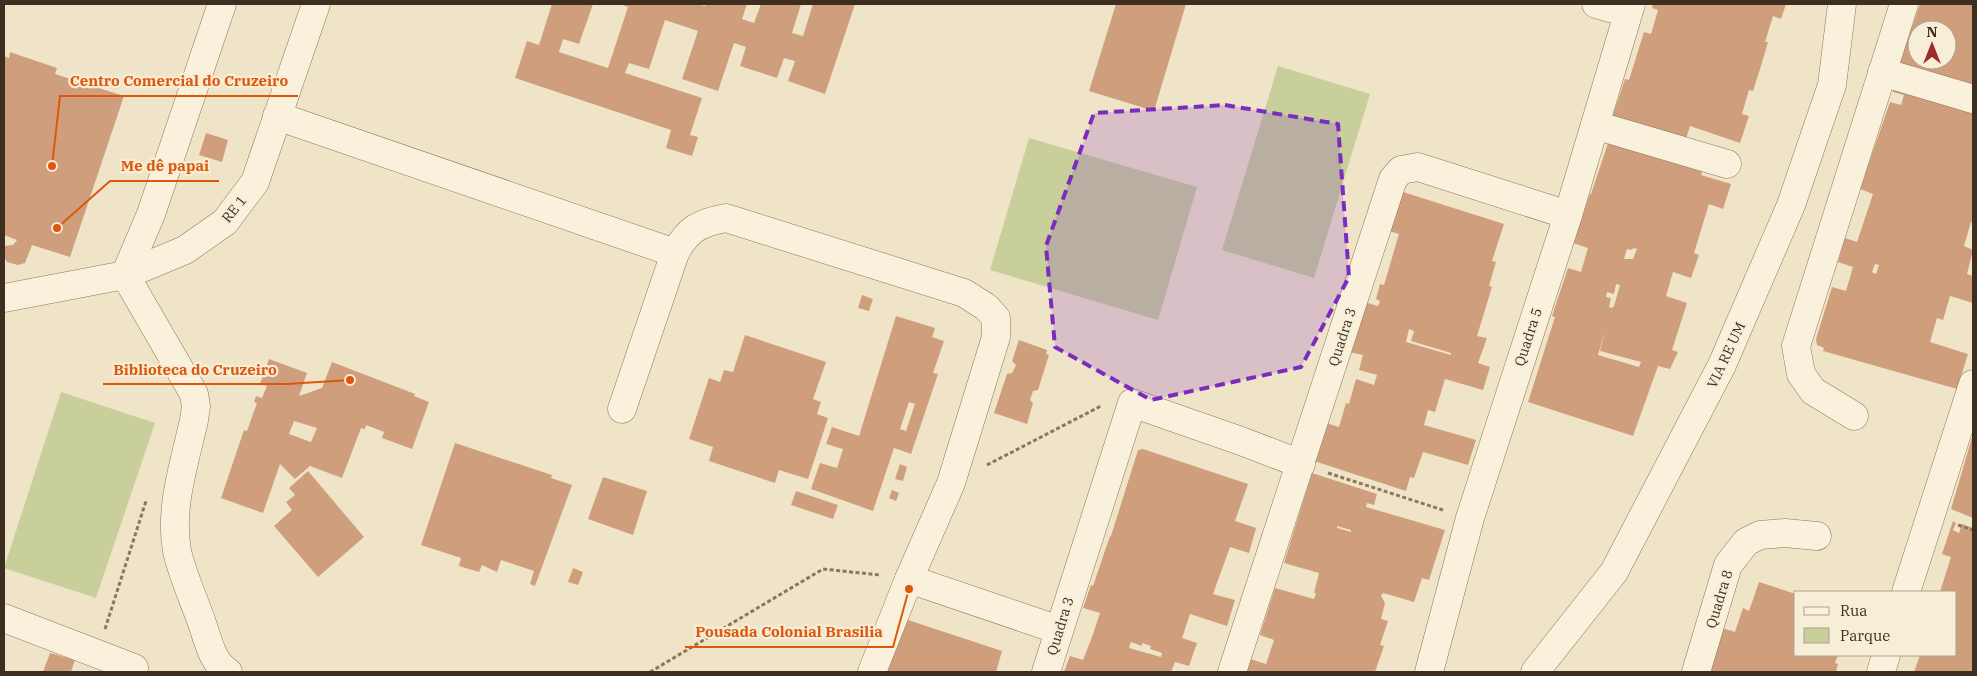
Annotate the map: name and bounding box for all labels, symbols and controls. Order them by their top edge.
north arrow [1907,20,1957,70]
text: N [1926,23,1938,41]
callout: Centro Comercial do Cruzeiro [60,66,298,96]
text: Centro Comercial do Cruzeiro [70,71,288,90]
callout: Me dê papai [110,151,219,181]
text: Me dê papai [121,156,209,175]
street label: RE 1 [218,192,250,226]
street label: Quadra 3 [1324,306,1360,368]
street label: Quadra 5 [1510,306,1546,368]
street label: VIA RE UM [1703,319,1749,391]
callout: Biblioteca do Cruzeiro [103,354,287,384]
text: Biblioteca do Cruzeiro [113,360,277,379]
street label: Quadra 8 [1702,568,1736,630]
legend [1794,591,1957,656]
street label: Quadra 3 [1043,595,1077,657]
text: Rua [1840,601,1867,620]
callout: Pousada Colonial Brasilia [685,617,893,647]
text: Pousada Colonial Brasilia [695,622,883,641]
text: Parque [1840,626,1890,645]

